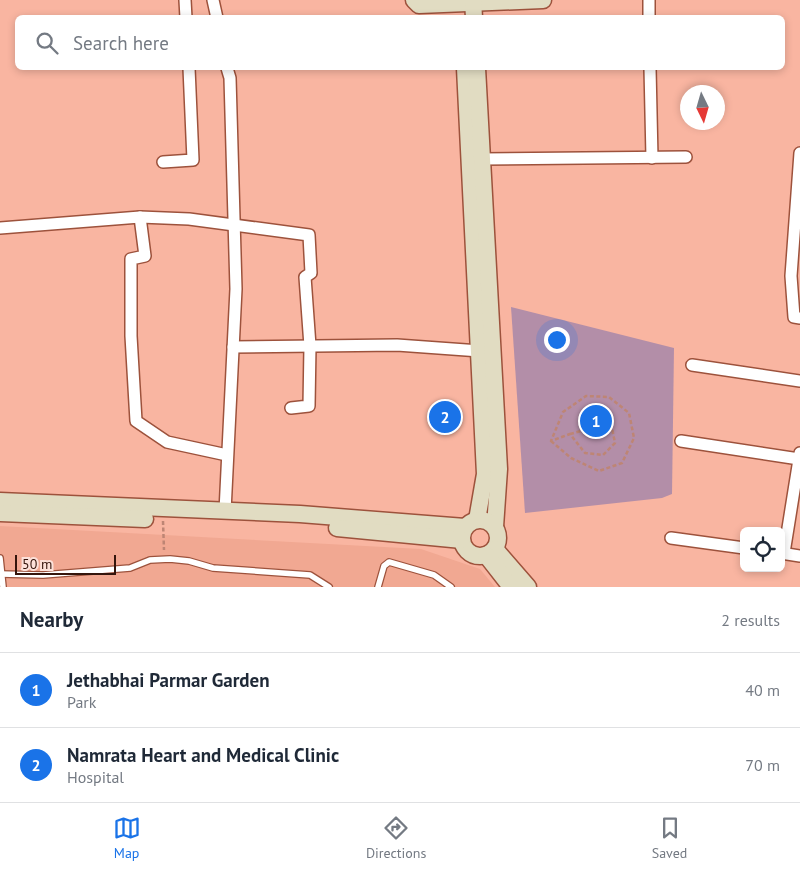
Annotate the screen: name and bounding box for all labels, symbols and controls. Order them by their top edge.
search box [15,15,785,70]
icon: search [33,29,61,57]
text: Search here [73,31,169,55]
north arrow [680,85,725,130]
your location [544,327,570,353]
pin: 2 [429,398,461,436]
pin: 1 [580,402,612,440]
map controls [740,527,785,572]
button: locate [740,527,785,572]
scale bar [15,552,116,575]
text: 50 m [22,555,52,573]
text: Nearby [20,606,83,633]
text: 2 results [721,610,780,630]
text: Jethabhai Parmar Garden [67,668,270,692]
text: 1 [31,680,41,700]
text: 40 m [745,680,780,700]
text: Park [67,692,96,712]
text: Namrata Heart and Medical Clinic [67,743,339,767]
text: 2 [31,755,41,775]
text: 70 m [745,755,780,775]
text: Hospital [67,767,124,787]
tab: Map [113,814,141,862]
tab: Directions [366,814,426,862]
tab: Saved [652,814,687,862]

